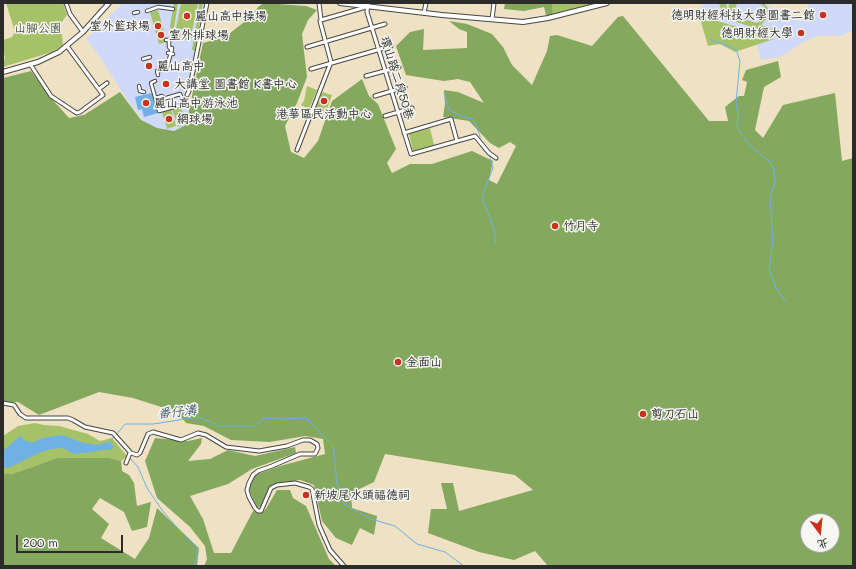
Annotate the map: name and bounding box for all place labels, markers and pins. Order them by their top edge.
place label: 德明財經科技大學圖書二館 [671,8,815,22]
place label: 麗山高中操場 [195,9,267,23]
marker: 德明財經科技大學圖書二館 [818,10,828,20]
marker: 麗山高中操場 [182,11,192,21]
place label: 室外籃球場 [90,19,150,33]
marker: 室外籃球場 [153,21,163,31]
place label: 德明財經大學 [721,26,793,40]
place label: 室外排球場 [169,28,229,42]
marker: 德明財經大學 [796,28,806,38]
marker: 室外排球場 [156,30,166,40]
place label: 麗山高中 [157,59,205,73]
marker: 麗山高中 [144,61,154,71]
place label: 大講堂 圖書館 K書中心 [174,77,297,91]
marker: 大講堂 圖書館 K書中心 [161,79,171,89]
place label: 麗山高中游泳池 [154,96,238,110]
marker: 港華區民活動中心 [319,96,329,106]
marker: 麗山高中游泳池 [141,98,151,108]
place label: 港華區民活動中心 [276,107,372,121]
place label: 網球場 [177,112,213,126]
marker: 網球場 [164,114,174,124]
place label: 竹月寺 [563,219,599,233]
marker: 竹月寺 [550,221,560,231]
place label: 金面山 [406,355,442,369]
marker: 金面山 [393,357,403,367]
place label: 剪刀石山 [651,407,699,421]
marker: 剪刀石山 [638,409,648,419]
place label: 新坡尾水頭福德祠 [314,488,410,502]
marker: 新坡尾水頭福德祠 [301,490,311,500]

